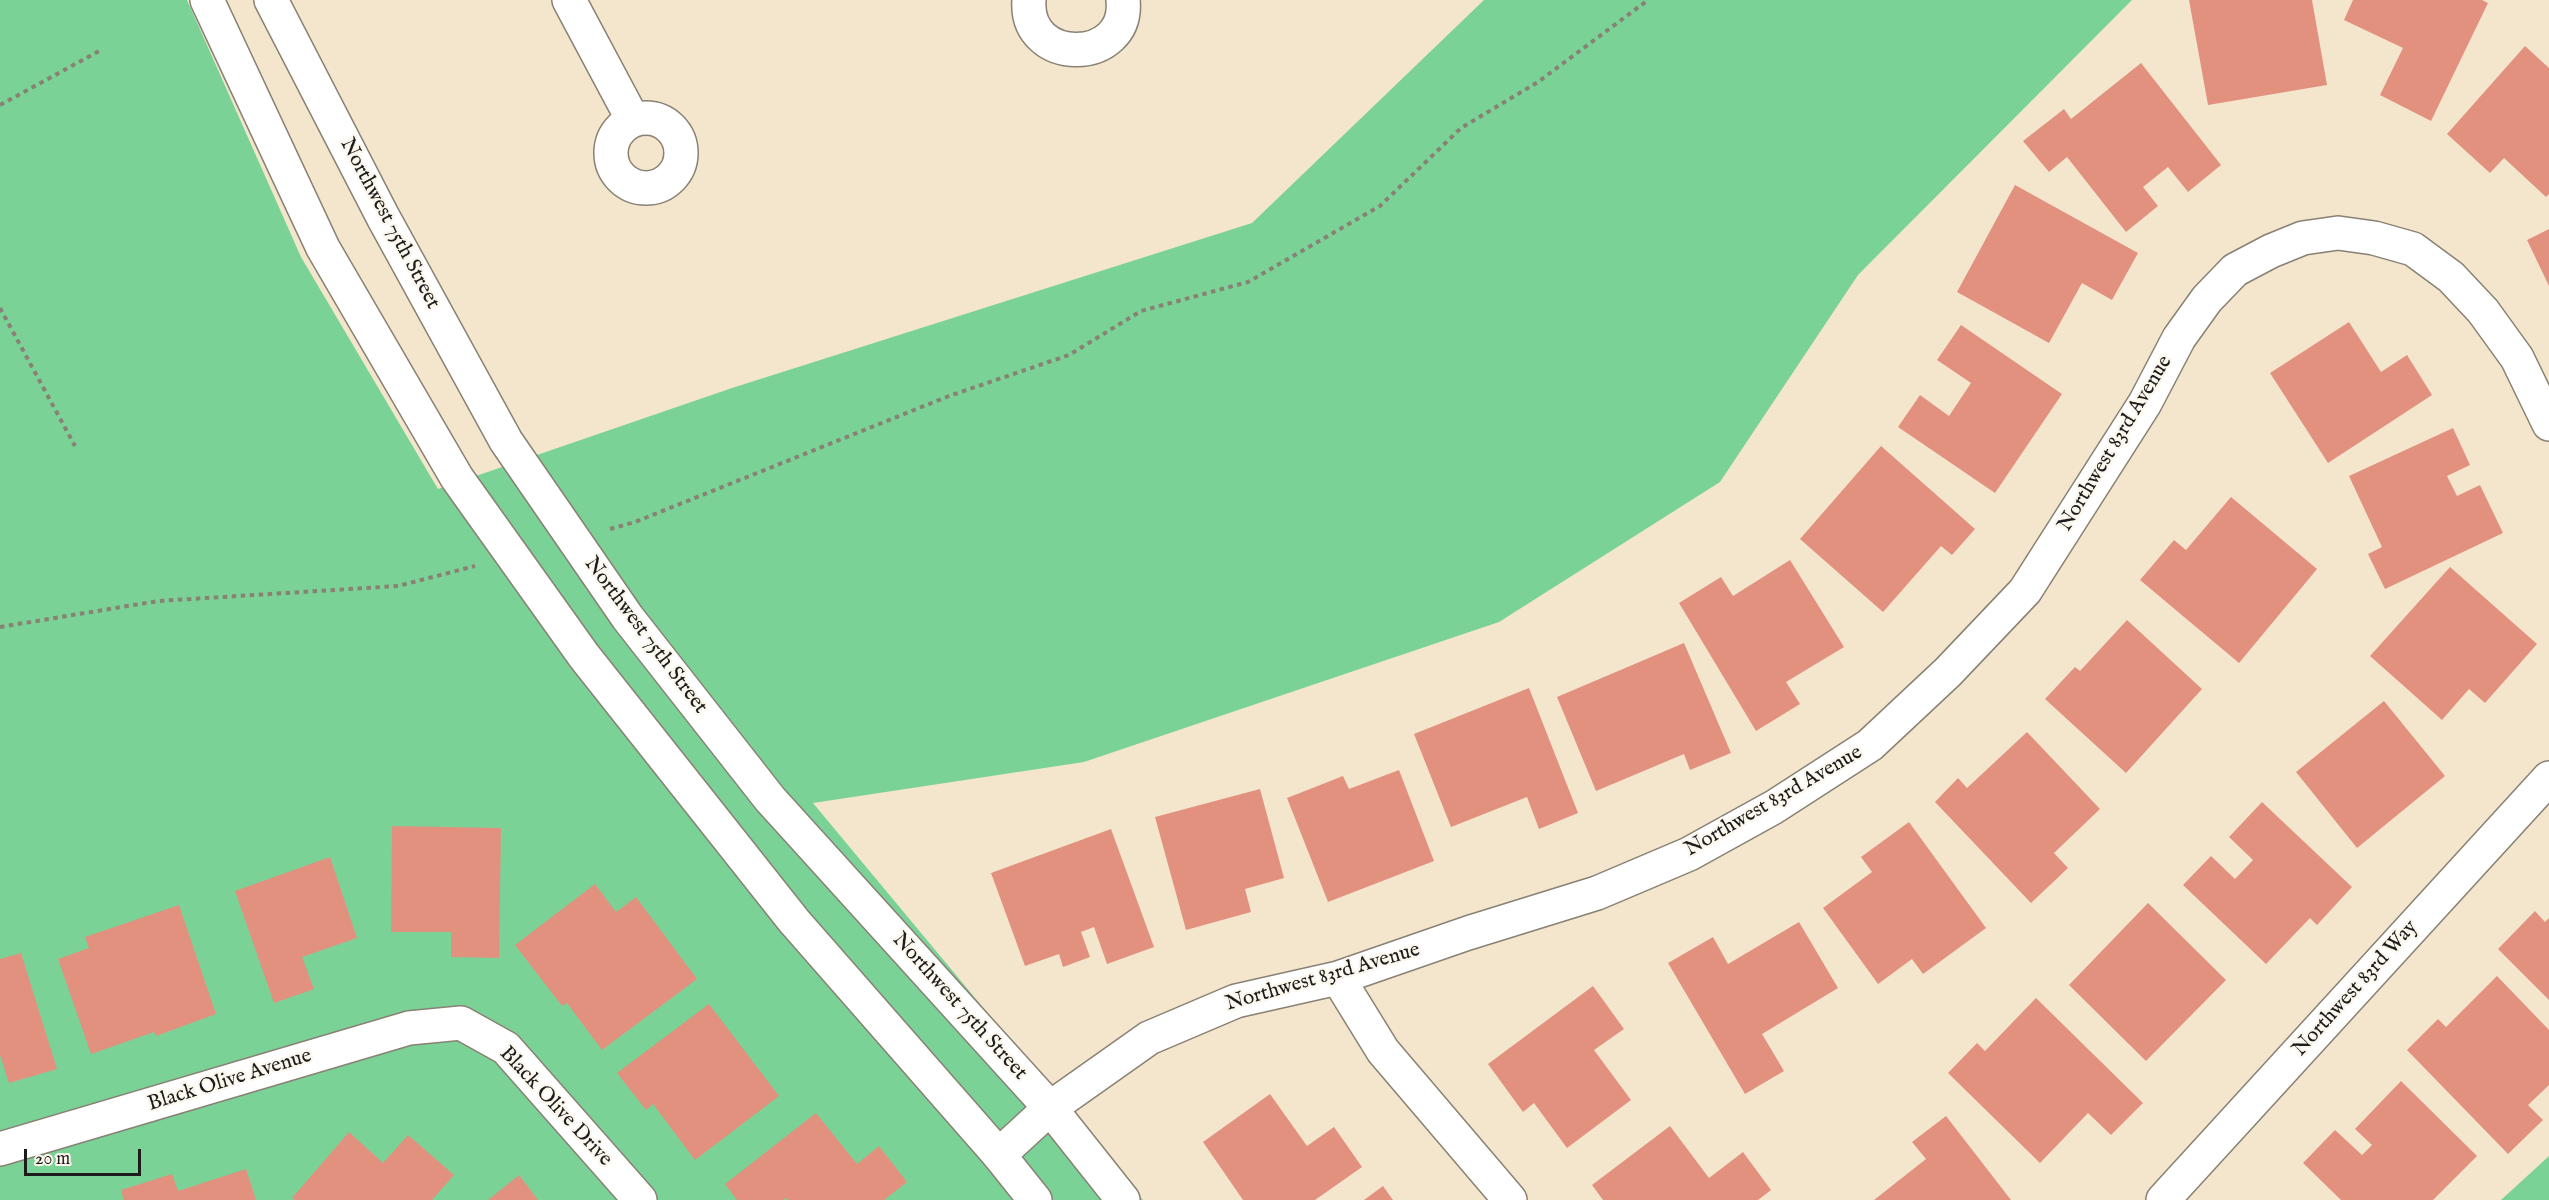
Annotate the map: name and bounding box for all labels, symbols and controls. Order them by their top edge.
street label: Northwest 75th Street [333,134,445,314]
street label: Northwest 83rd Avenue [2053,351,2179,537]
street label: Northwest 75th Street [578,553,712,719]
street label: Northwest 83rd Avenue [1681,741,1867,863]
street label: Northwest 83rd Way [2288,916,2424,1062]
street label: Northwest 75th Street [886,928,1032,1086]
street label: Northwest 83rd Avenue [1223,938,1423,1018]
street label: Black Olive Drive [493,1042,617,1172]
street label: Black Olive Avenue [145,1044,315,1118]
scale bar [27,1137,144,1175]
text: 20 m [35,1148,70,1171]

